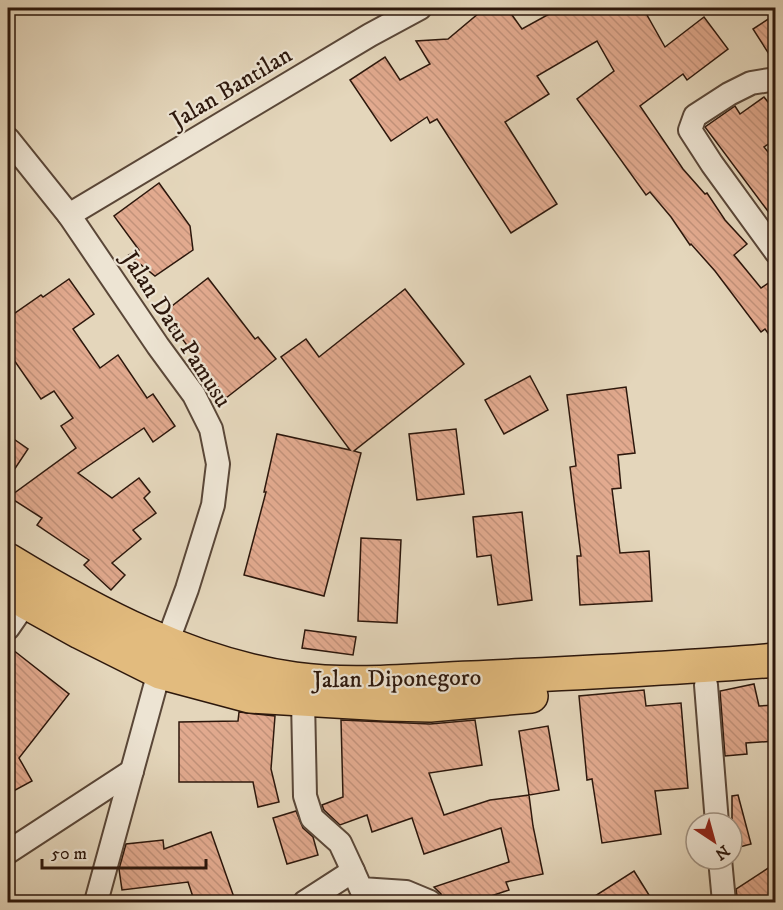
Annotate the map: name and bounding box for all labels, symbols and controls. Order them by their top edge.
street label: Jalan Bantilan [164,40,298,137]
street label: Jalan Datu Pamusu [113,244,238,413]
street label: Jalan Diponegoro [311,663,481,696]
north arrow [684,811,744,871]
scale bar [42,832,206,870]
text: N [711,840,733,864]
text: 50 m [51,843,87,865]

